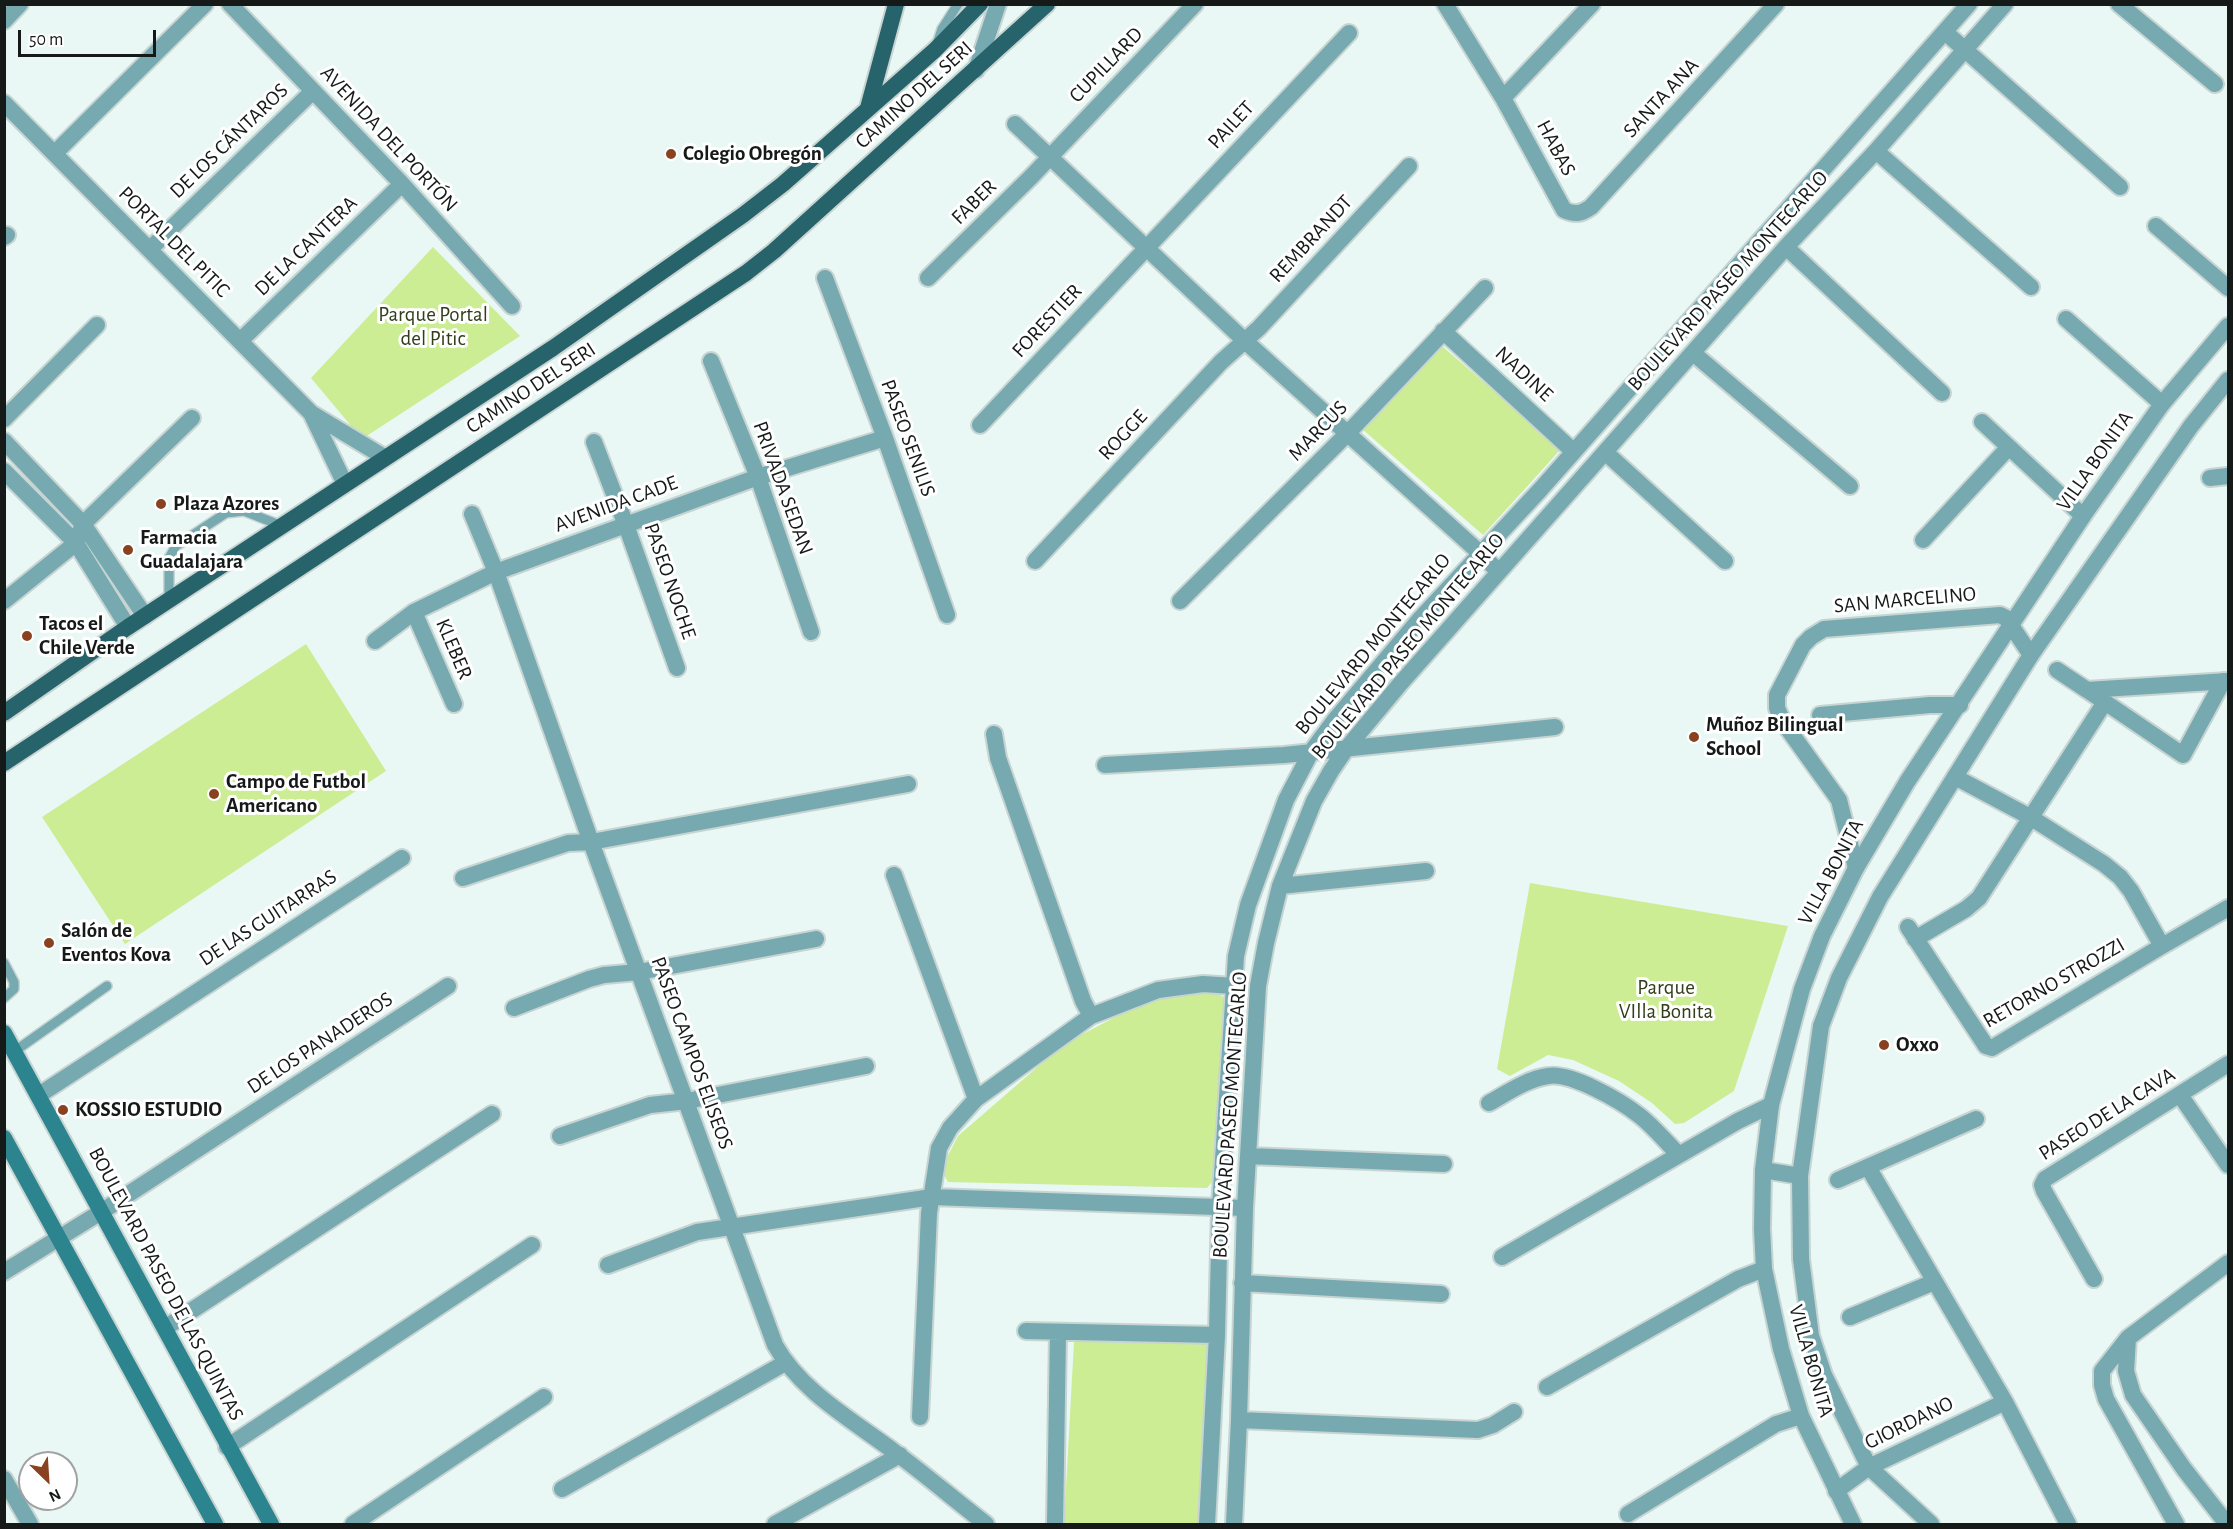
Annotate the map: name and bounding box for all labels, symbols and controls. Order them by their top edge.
scale bar [21,18,159,56]
street label: CUPILLARD [1064,22,1148,108]
text: 50 m [29,31,63,49]
street label: CAMINO DEL SERI [850,36,978,154]
street label: SANTA ANA [1618,53,1704,143]
street label: AVENIDA DEL PORTÓN [315,61,463,217]
street label: DE LOS CÁNTAROS [165,78,293,204]
street label: PAILET [1202,96,1260,154]
street label: HABAS [1531,116,1581,180]
place label: Colegio Obregón [683,141,822,167]
marker: Colegio Obregón [664,147,678,161]
street label: BOULEVARD PASEO MONTECARLO [1622,166,1834,396]
street label: FABER [946,174,1002,230]
street label: PORTAL DEL PITIC [113,181,235,303]
street label: REMBRANDT [1264,190,1358,288]
street label: DE LA CANTERA [249,191,363,301]
street label: FORESTIER [1007,279,1087,363]
park label: Parque Portal del Pitic [378,302,488,352]
street label: CAMINO DEL SERI [462,337,600,439]
street label: NADINE [1490,341,1558,407]
street label: PASEO SENILIS [875,376,941,500]
street label: MARCUS [1283,396,1353,466]
street label: ROGGE [1093,404,1153,466]
street label: VILLA BONITA [2051,406,2139,516]
street label: PRIVADA SEDAN [747,418,819,558]
street label: AVENIDA CADE [551,470,681,538]
place label: Plaza Azores [173,491,279,517]
marker: Plaza Azores [154,497,168,511]
street label: PASEO NOCHE [638,520,702,642]
place label: Farmacia Guadalajara [140,525,243,575]
street label: BOULEVARD PASEO MONTECARLO [1306,528,1510,764]
marker: Farmacia Guadalajara [121,543,135,557]
street label: BOULEVARD MONTECARLO [1290,548,1456,740]
street label: SAN MARCELINO [1833,581,1977,619]
place label: Tacos el Chile Verde [39,611,135,661]
street label: KLEBER [430,615,478,683]
marker: Tacos el Chile Verde [20,629,34,643]
place label: Muñoz Bilingual School [1706,712,1843,762]
marker: Muñoz Bilingual School [1687,730,1701,744]
place label: Campo de Futbol Americano [226,769,366,819]
marker: Campo de Futbol Americano [207,787,221,801]
street label: VILLA BONITA [1793,815,1869,929]
street label: DE LAS GUITARRAS [194,864,342,972]
place label: Salón de Eventos Kova [61,918,171,968]
street label: RETORNO STROZZI [1979,932,2129,1034]
marker: Salón de Eventos Kova [42,936,56,950]
street label: PASEO CAMPOS ELISEOS [645,953,739,1153]
street label: BOULEVARD PASEO MONTECARLO [1207,971,1253,1259]
park label: Parque VIlla Bonita [1619,975,1713,1025]
street label: DE LOS PANADEROS [242,986,398,1100]
place label: Oxxo [1896,1032,1939,1058]
marker: Oxxo [1877,1038,1891,1052]
street label: PASEO DE LA CAVA [2034,1062,2180,1166]
place label: KOSSIO ESTUDIO [75,1097,222,1123]
marker: KOSSIO ESTUDIO [56,1103,70,1117]
street label: BOULEVARD PASEO DE LAS QUINTAS [83,1143,249,1425]
street label: VILLA BONITA [1783,1302,1839,1420]
street label: GIORDANO [1861,1391,1957,1455]
north arrow [18,1451,78,1511]
text: N [46,1486,63,1505]

